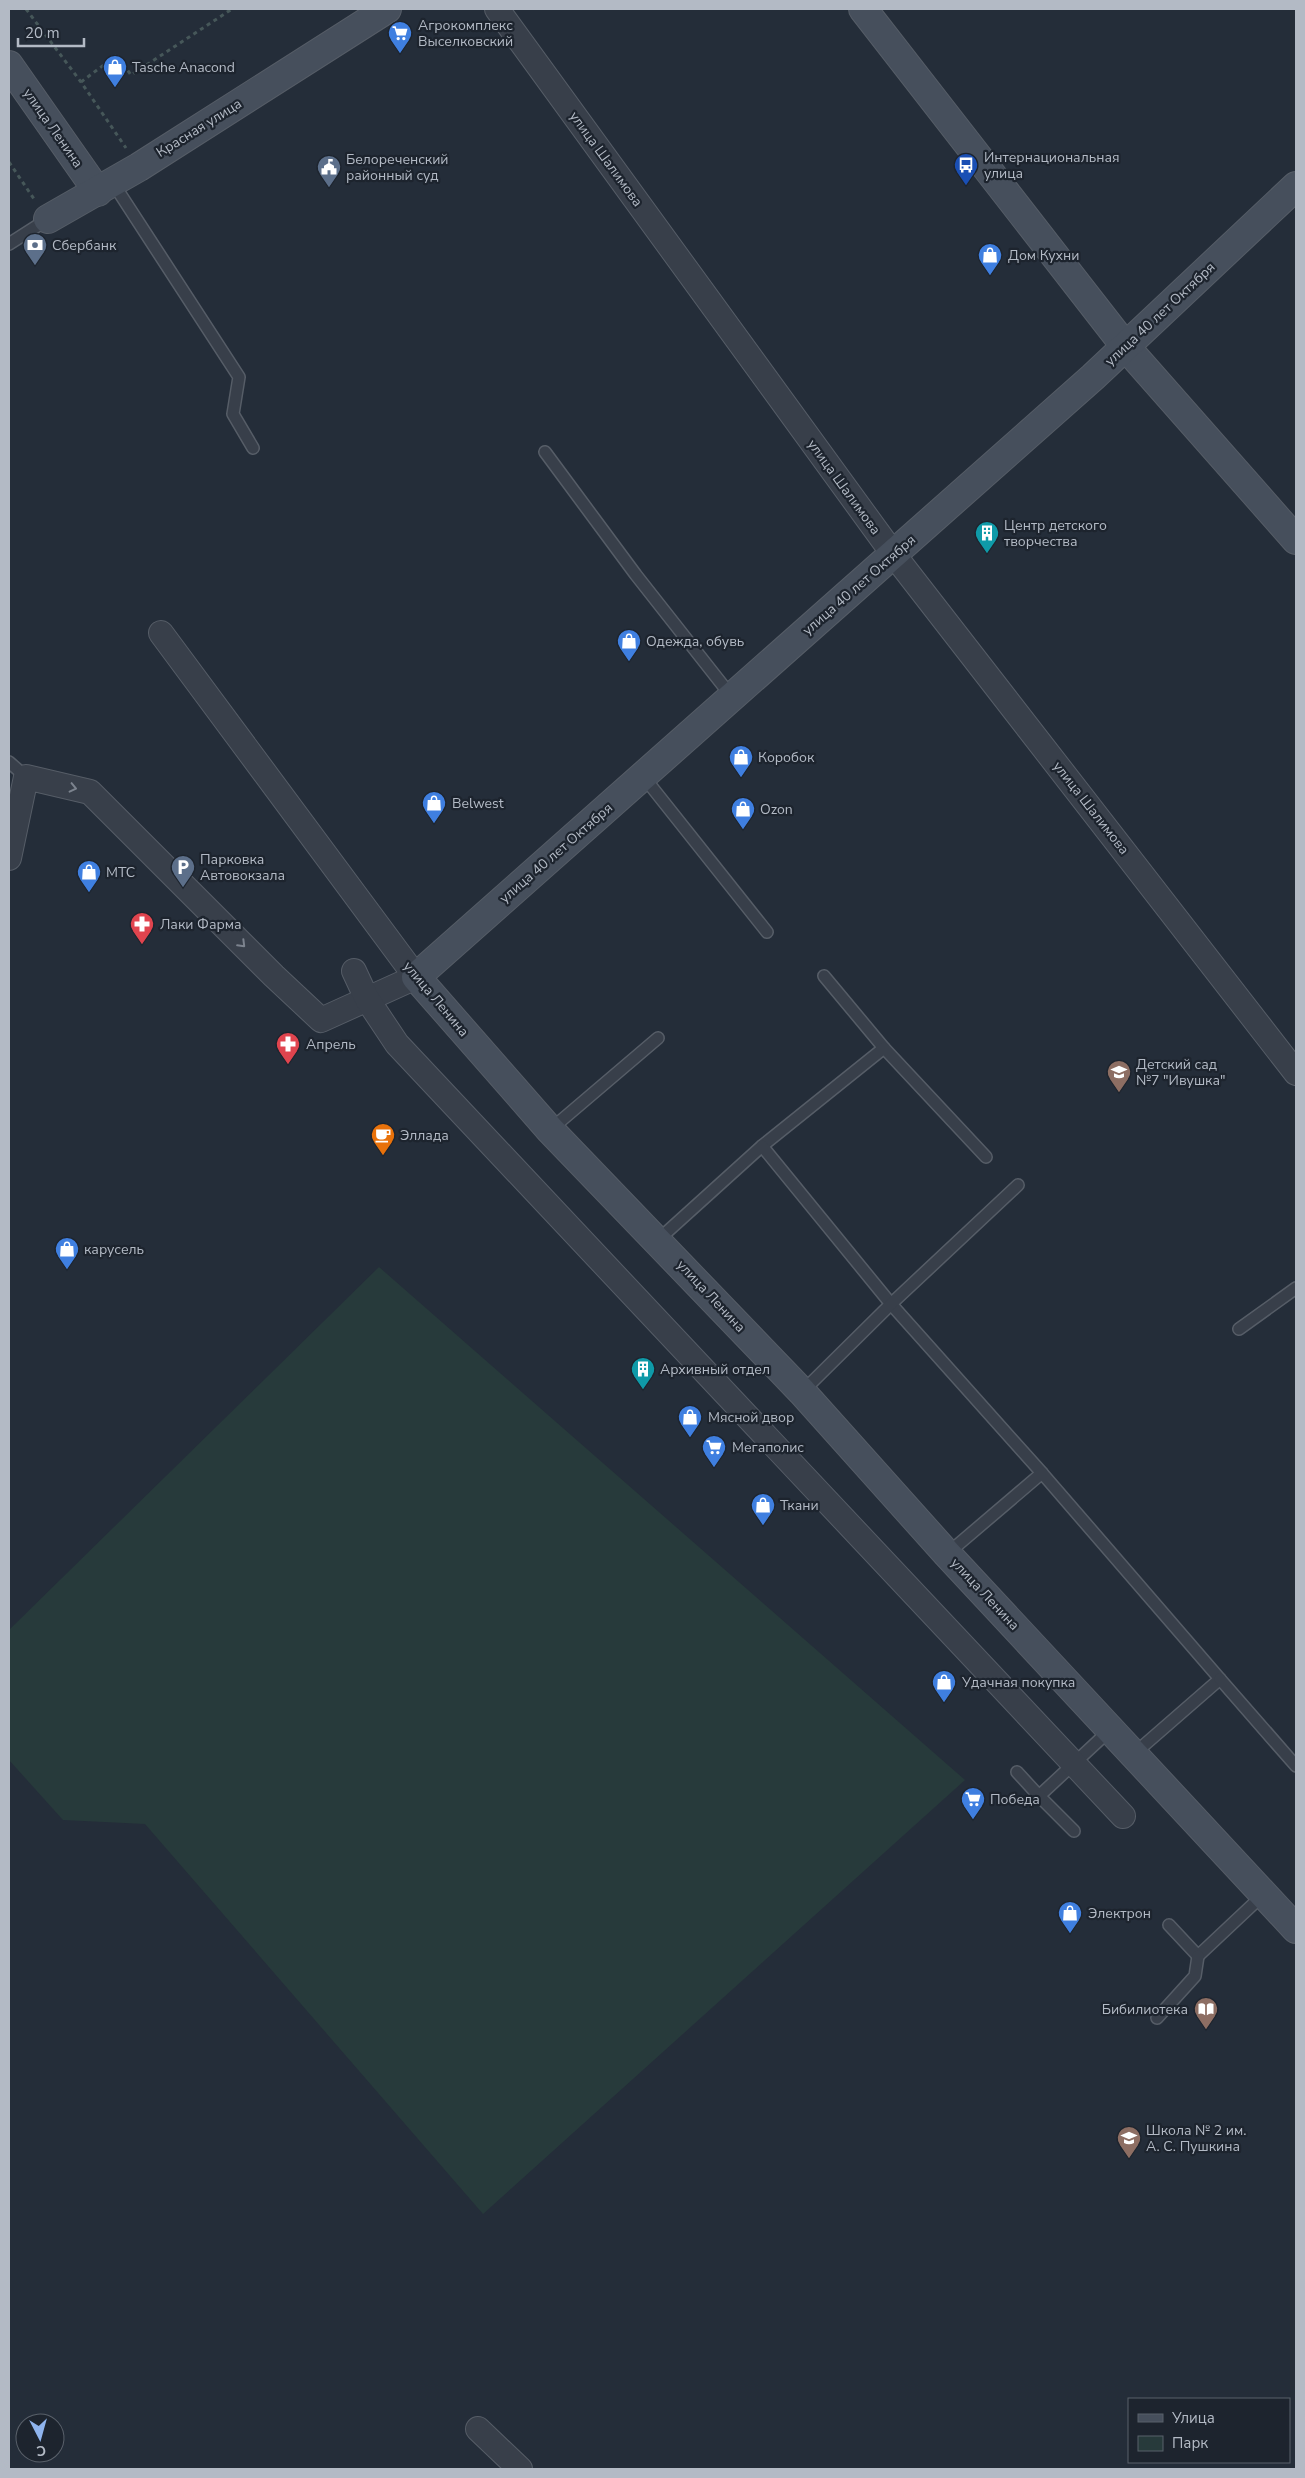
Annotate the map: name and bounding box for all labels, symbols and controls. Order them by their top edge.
scale bar [18,15,84,47]
place label: Агрокомплекс Выселковский [418,16,513,51]
supermarket icon: Агрокомплекс Выселковский [387,20,413,54]
text: 20 m [25,23,60,43]
shop icon: Tasche Anacond [102,54,128,88]
place label: Tasche Anacond [132,58,235,77]
street label: улица Ленина [19,85,87,171]
street label: Красная улица [153,94,245,162]
street label: улица Шалимова [565,108,647,210]
place label: Интернациональная улица [984,148,1120,183]
place label: Белореченский районный суд [346,150,449,185]
bus stop icon: Интернациональная улица [953,152,979,186]
public building icon: Белореченский районный суд [316,154,342,188]
bank icon: Сбербанк [22,232,48,266]
place label: Сбербанк [52,236,117,255]
shop icon: Дом Кухни [977,242,1003,276]
place label: Дом Кухни [1008,246,1079,265]
street label: улица 40 лет Октября [1101,258,1219,370]
street label: улица Шалимова [803,436,885,538]
place label: Центр детского творчества [1004,516,1107,551]
building icon: Центр детского творчества [974,520,1000,554]
street label: улица 40 лет Октября [798,531,920,639]
shop icon: Одежда, обувь [616,628,642,662]
place label: Одежда, обувь [646,632,744,651]
shop icon: Коробок [728,744,754,778]
place label: Коробок [758,748,815,767]
street label: улица Шалимова [1049,757,1133,859]
one-way arrow [69,782,78,793]
shop icon: Belwest [421,790,447,824]
place label: Belwest [452,794,504,813]
shop icon: Ozon [730,796,756,830]
street label: улица 40 лет Октября [495,799,617,907]
place label: Ozon [760,800,793,819]
place label: Парковка Автовокзала [200,850,285,885]
parking icon: Парковка Автовокзала [170,854,196,888]
shop icon: МТС [76,859,102,893]
place label: МТС [106,863,135,882]
pharmacy icon: Лаки Фарма [129,911,155,945]
place label: Лаки Фарма [160,915,242,934]
one-way arrow [236,938,245,947]
street label: улица Ленина [399,957,473,1041]
pharmacy icon: Апрель [275,1031,301,1065]
place label: Апрель [306,1035,356,1054]
place label: Детский сад №7 "Ивушка" [1136,1055,1226,1090]
school or university icon: Детский сад №7 "Ивушка" [1106,1059,1132,1093]
cafe icon: Эллада [370,1122,396,1156]
place label: Эллада [400,1126,449,1145]
shop icon: карусель [54,1236,80,1270]
place label: карусель [84,1240,144,1259]
street label: улица Ленина [672,1256,750,1336]
building icon: Архивный отдел [630,1356,656,1390]
place label: Архивный отдел [660,1360,770,1379]
shop icon: Мясной двор [677,1404,703,1438]
place label: Мясной двор [708,1408,794,1427]
supermarket icon: Мегаполис [701,1434,727,1468]
place label: Мегаполис [732,1438,804,1457]
shop icon: Ткани [750,1492,776,1526]
place label: Ткани [780,1496,819,1515]
street label: улица Ленина [946,1554,1024,1634]
shop icon: Удачная покупка [931,1669,957,1703]
place label: Удачная покупка [961,1673,1075,1692]
supermarket icon: Победа [960,1786,986,1820]
place label: Победа [990,1790,1040,1809]
shop icon: Электрон [1057,1900,1083,1934]
place label: Электрон [1088,1904,1151,1923]
library icon: Бибилиотека [1193,1996,1219,2030]
place label: Бибилиотека [1102,2000,1188,2019]
place label: Школа № 2 им. А. С. Пушкина [1146,2121,1246,2156]
school or university icon: Школа № 2 им. А. С. Пушкина [1116,2125,1142,2159]
legend [1128,2398,1290,2463]
text: Улица [1171,2408,1215,2428]
north arrow [15,2413,65,2463]
text: Парк [1172,2433,1208,2453]
text: С [35,2440,47,2460]

